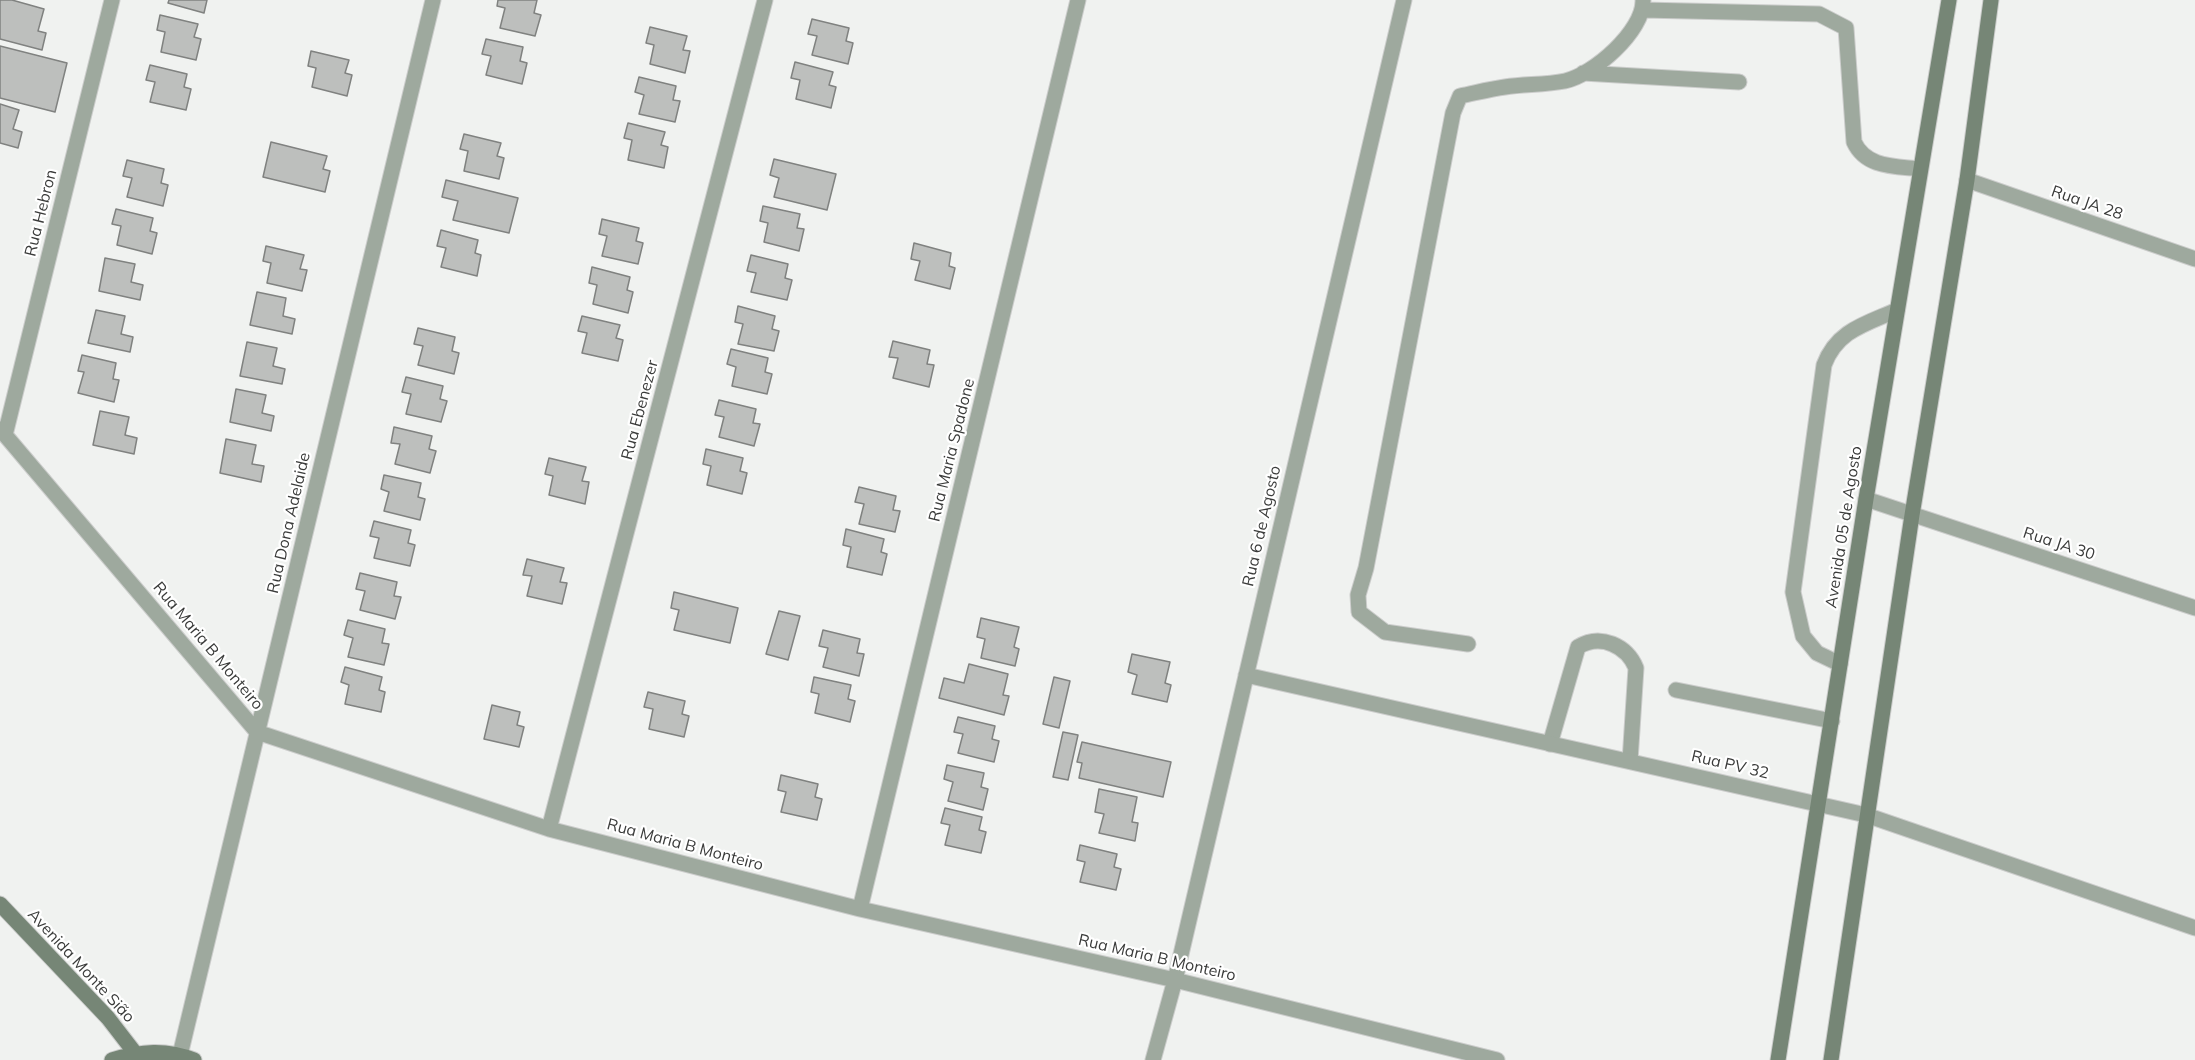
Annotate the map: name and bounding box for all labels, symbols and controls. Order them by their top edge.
street label: Rua Hebron [21,168,61,258]
street label: Rua JA 28 [2049,182,2125,224]
street label: Rua Ebenezer [617,358,663,462]
street label: Rua Maria Spadone [925,376,979,524]
street label: Avenida 05 de Agosto [1822,445,1866,609]
street label: Rua Dona Adelaide [263,451,315,595]
street label: Rua 6 de Agosto [1239,464,1285,588]
street label: Rua JA 30 [2021,523,2097,565]
street label: Rua Maria B Monteiro [149,578,267,714]
street label: Rua PV 32 [1689,747,1771,783]
street label: Rua Maria B Monteiro [605,815,765,875]
street label: Avenida Monte Sião [23,905,139,1027]
street label: Rua Maria B Monteiro [1076,931,1238,985]

